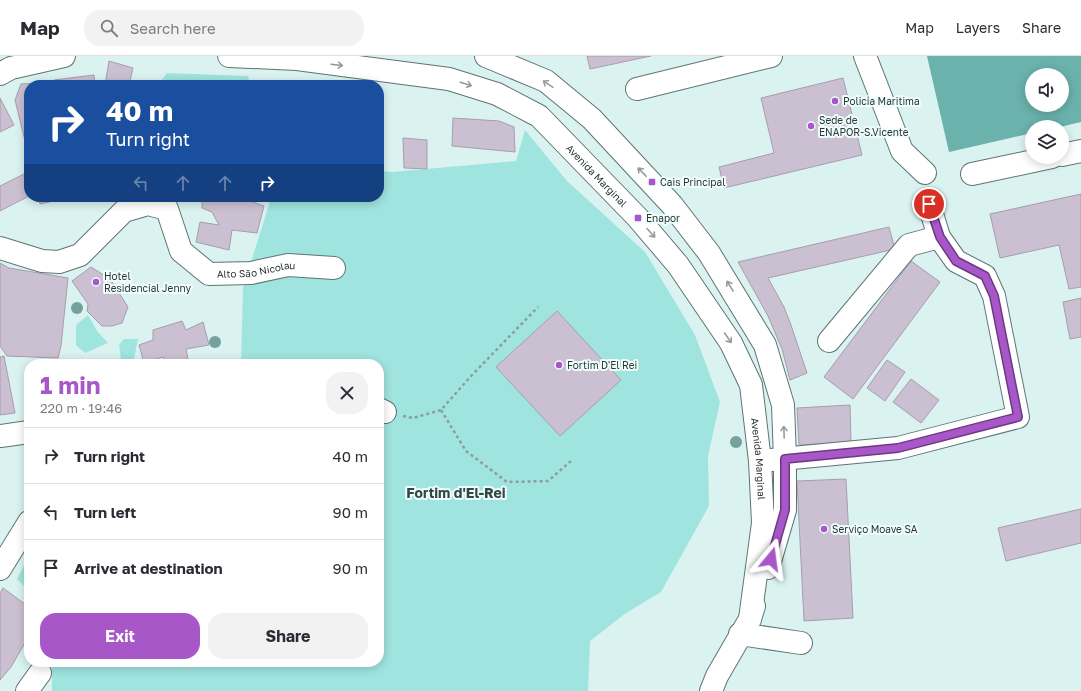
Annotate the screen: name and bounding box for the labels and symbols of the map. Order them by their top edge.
one-way arrow [330,61,343,69]
one-way arrow [542,79,554,87]
one-way arrow [459,81,472,88]
place label: Policia Maritima [843,95,920,107]
marker: Policia Maritima [830,96,840,106]
place label: Sede de ENAPOR-S.Vicente [819,114,909,138]
marker: Sede de ENAPOR-S.Vicente [806,121,816,131]
street label: Avenida Marginal [564,142,630,209]
one-way arrow [637,167,647,177]
place label: Cais Principal [660,176,725,188]
marker: Cais Principal [647,177,657,187]
pin [912,187,946,221]
place label: Enapor [646,212,680,224]
marker: Enapor [633,213,643,223]
one-way arrow [646,227,655,237]
street label: Alto São Nicolau [217,259,296,280]
place label: Hotel Residencial Jenny [104,270,192,294]
marker: Hotel Residencial Jenny [91,277,101,287]
one-way arrow [726,281,734,292]
one-way arrow [724,332,732,343]
place label: Fortim D'El Rei [567,359,637,371]
marker: Fortim D'El Rei [554,360,564,370]
street label: Avenida Marginal [749,417,768,500]
one-way arrow [780,426,787,439]
district label: Fortim d'El-Rei [406,484,506,501]
place label: Serviço Moave SA [832,523,918,535]
marker: Serviço Moave SA [819,524,829,534]
position arrow [750,538,792,580]

